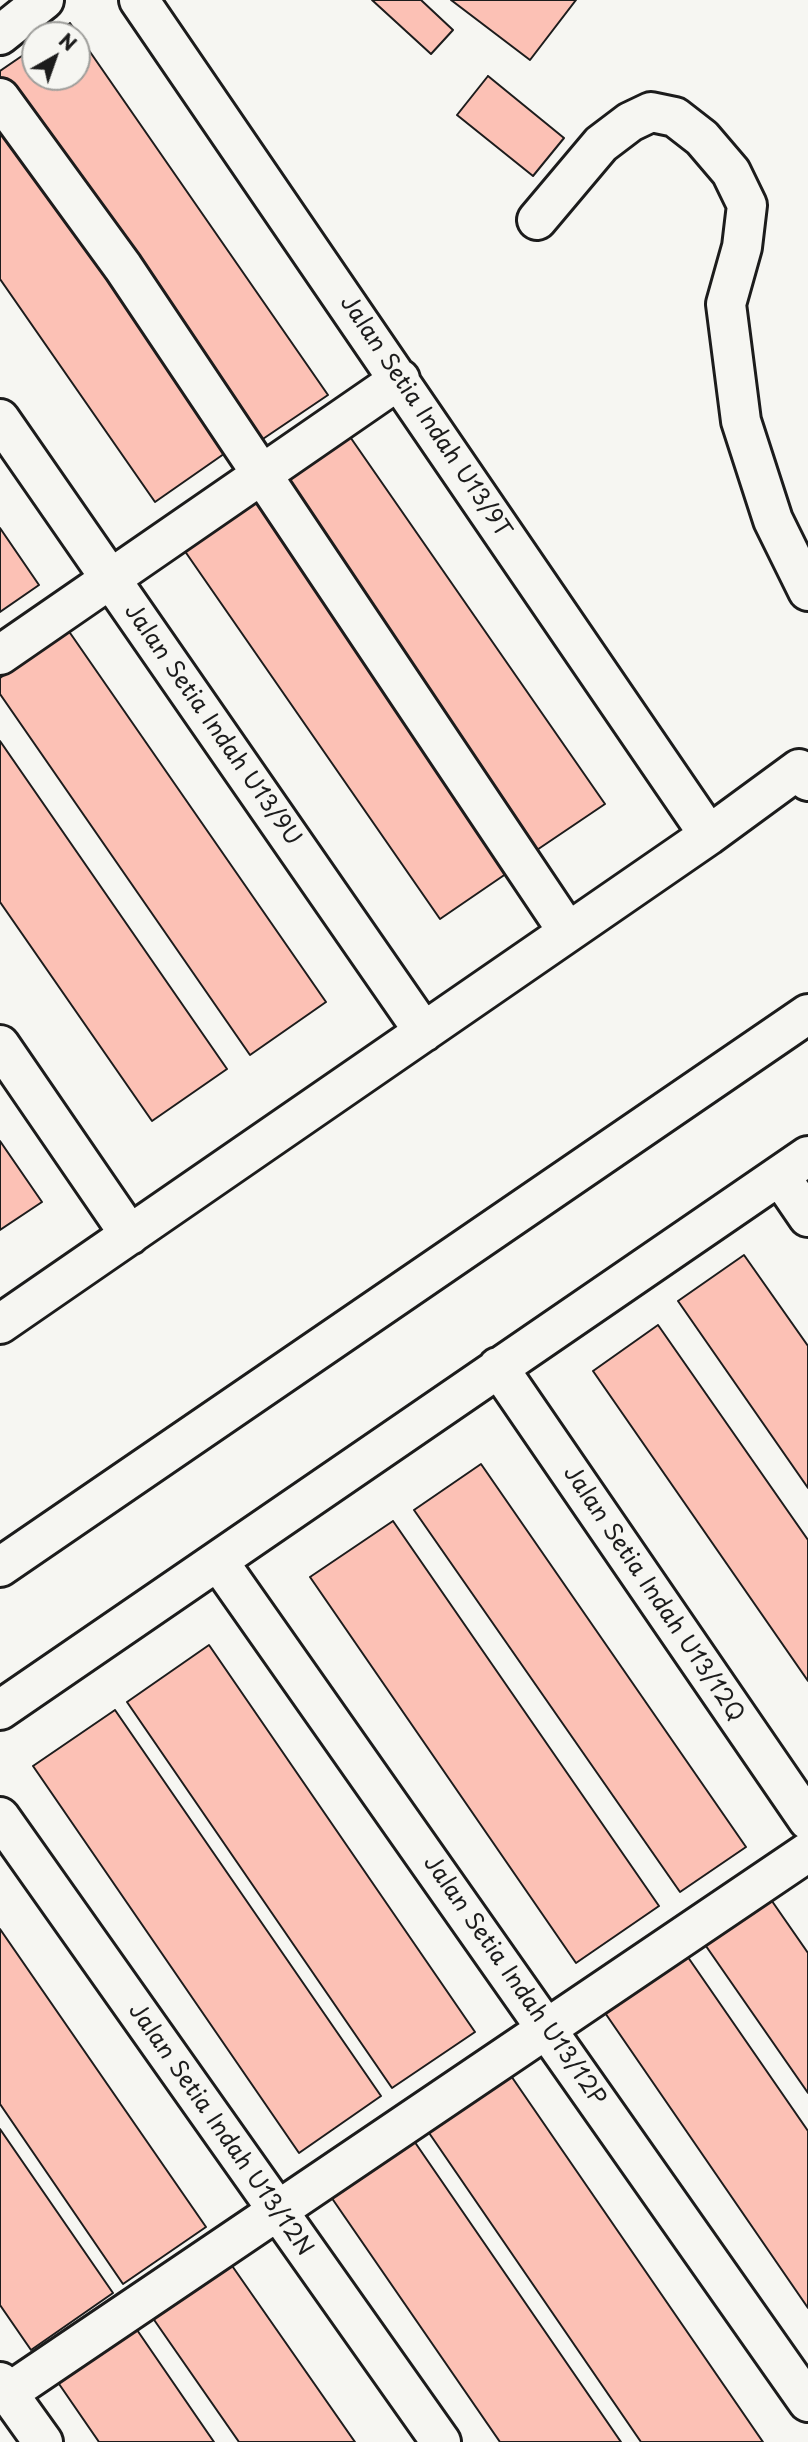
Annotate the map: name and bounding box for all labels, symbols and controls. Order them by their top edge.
north arrow [21,21,91,91]
text: N [53,26,83,57]
street label: Jalan Setia Indah U13/9T [334,291,516,543]
street label: Jalan Setia Indah U13/9U [118,599,306,851]
street label: Jalan Setia Indah U13/12Q [557,1461,749,1727]
street label: Jalan Setia Indah U13/12P [417,1851,611,2111]
street label: Jalan Setia Indah U13/12N [122,1998,318,2262]

